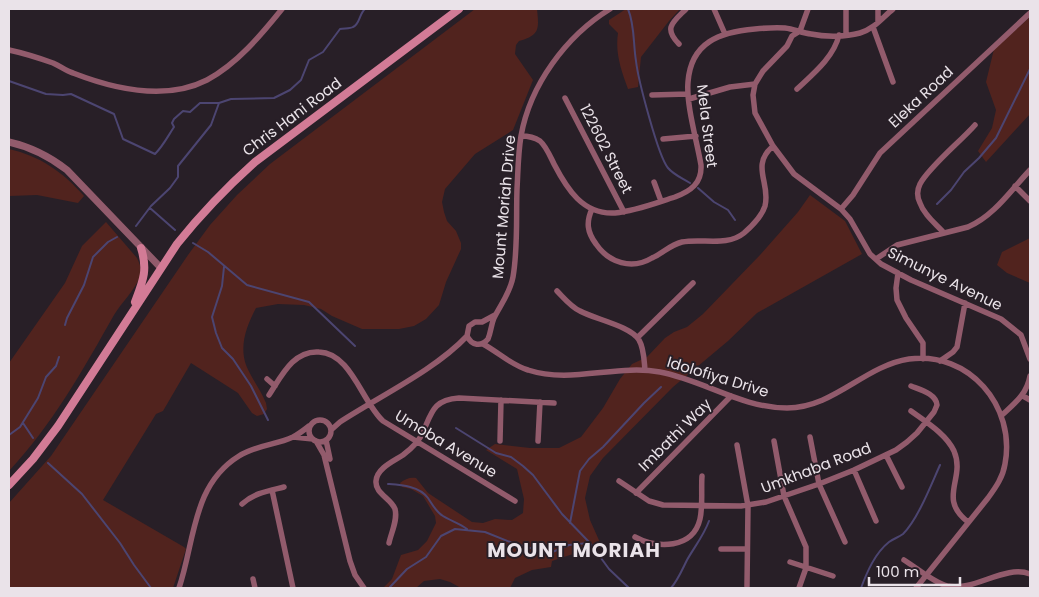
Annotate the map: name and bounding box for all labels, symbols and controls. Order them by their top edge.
street label: Eleka Road [884,61,958,132]
street label: Chris Hani Road [238,72,346,161]
street label: Mela Street [692,83,723,169]
street label: 122602 Street [575,101,638,197]
street label: Mount Moriah Drive [487,134,520,280]
street label: Simunye Avenue [884,242,1006,315]
street label: Idolofiya Drive [665,351,772,402]
street label: Imbathi Way [633,393,716,476]
street label: Umoba Avenue [391,405,501,482]
street label: Umkhaba Road [758,437,874,498]
district label: MOUNT MORIAH [487,536,661,564]
scale bar [869,554,960,586]
text: 100 m [876,561,919,582]

